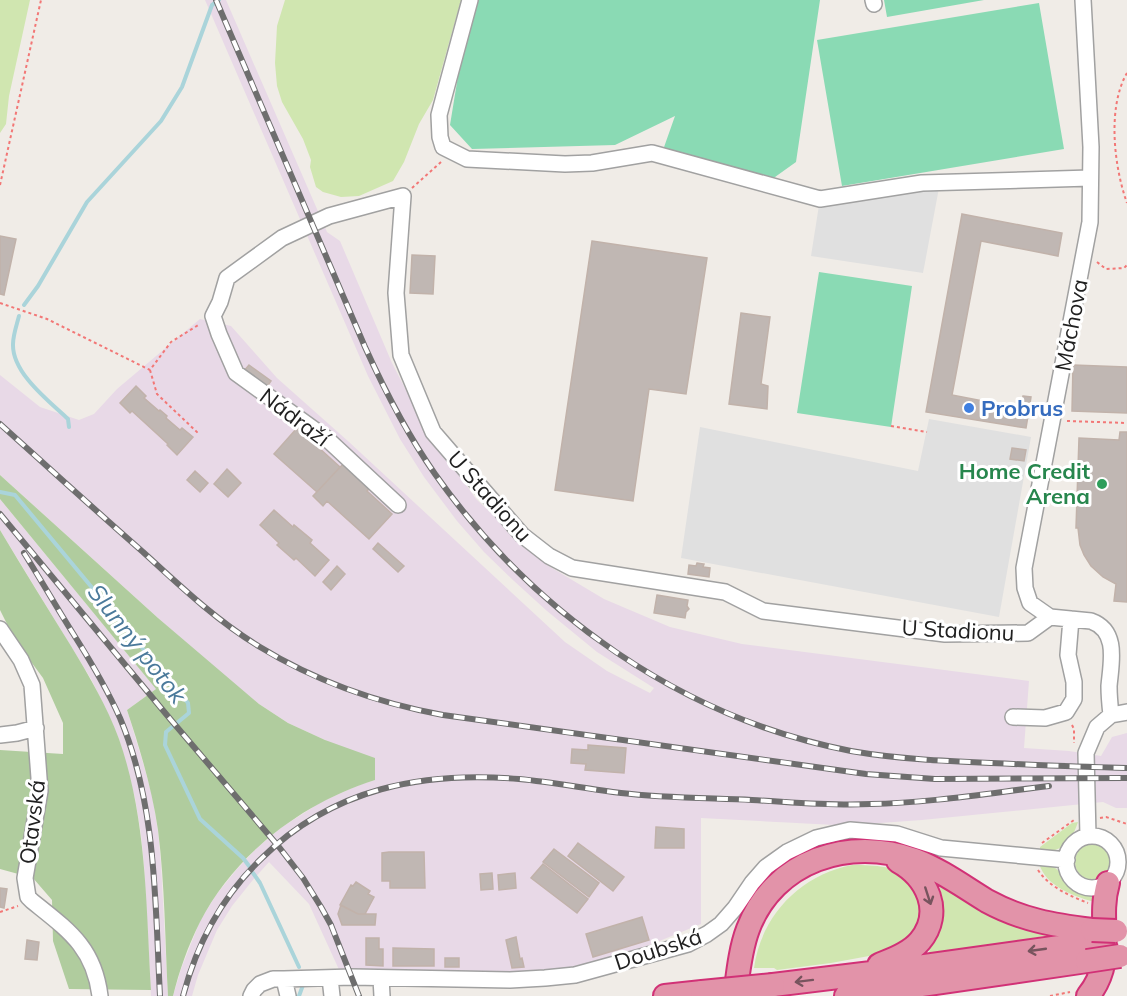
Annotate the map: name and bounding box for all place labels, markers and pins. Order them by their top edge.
place label: Probrus [981,394,1063,422]
marker: Probrus [962,401,976,415]
place label: Home Credit Arena [959,457,1090,510]
marker: Home Credit Arena [1095,477,1109,491]

